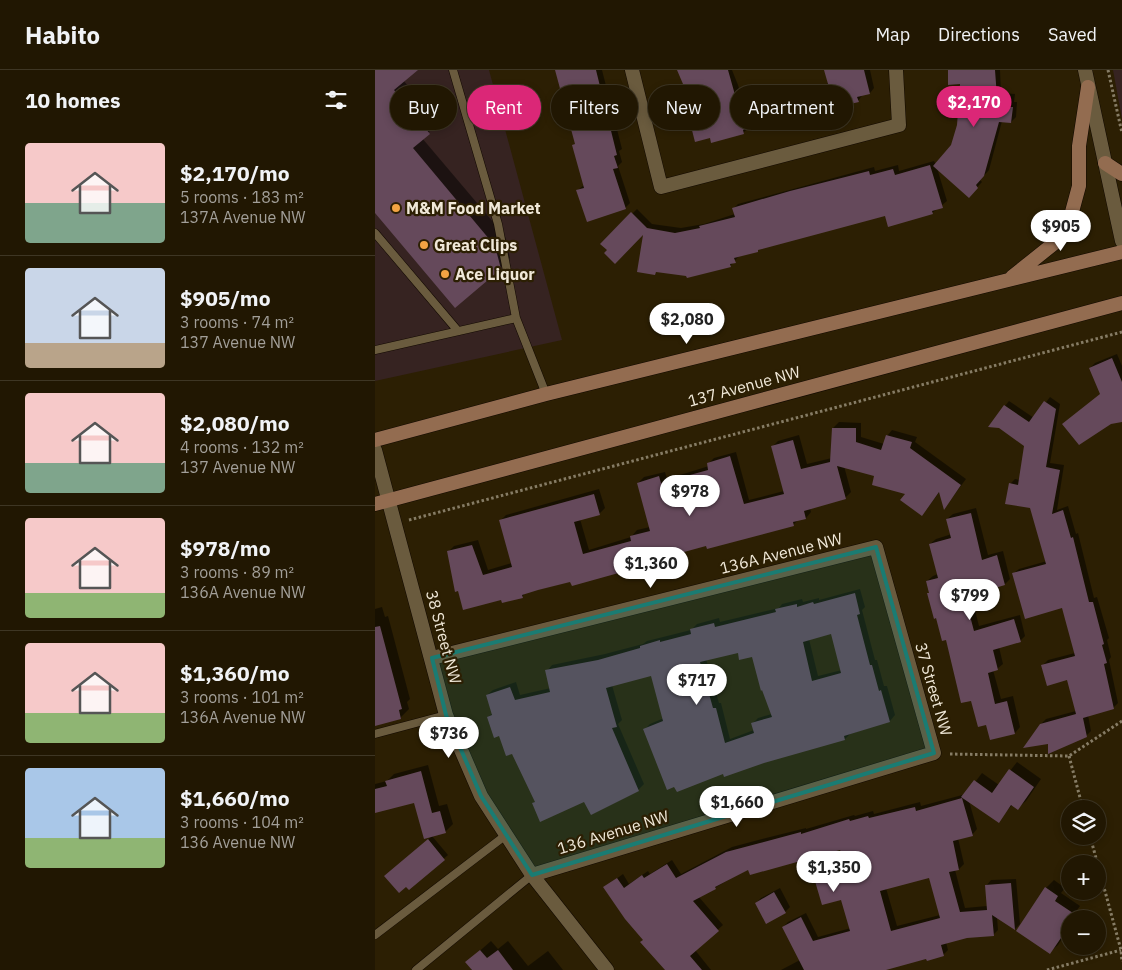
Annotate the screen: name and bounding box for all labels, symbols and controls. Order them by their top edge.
text: Habito [25,19,100,51]
text: Map [875,23,910,46]
text: Directions [938,23,1020,46]
text: Saved [1048,23,1097,46]
chip: Buy [390,85,457,130]
chip: Rent [467,85,541,130]
chip: Filters [551,85,638,130]
chip: New [648,85,720,130]
chip: Apartment [730,85,853,130]
pin: $2,170 [933,85,1015,128]
text: 10 homes [25,86,121,114]
icon: filters [322,86,350,114]
text: $2,170 [948,92,1000,112]
text: $2,170/mo [180,159,290,187]
icon: home [65,163,125,223]
text: 5 rooms · 183 m² [180,187,304,207]
place label: M&M Food Market [406,198,541,218]
marker: M&M Food Market [390,202,402,214]
text: 137A Avenue NW [180,207,306,227]
pin: $905 [1031,210,1091,252]
text: $905 [1042,216,1080,236]
place label: Great Clips [434,235,517,255]
marker: Great Clips [418,239,430,251]
place label: Ace Liquor [455,264,535,284]
marker: Ace Liquor [439,268,451,280]
text: $905/mo [180,284,271,312]
icon: home [65,288,125,348]
pin: $2,080 [646,302,728,345]
text: $2,080 [661,309,713,329]
text: 3 rooms · 74 m² [180,312,294,332]
text: 137 Avenue NW [180,332,295,352]
street label: 137 Avenue NW [686,361,802,411]
text: $2,080/mo [180,409,290,437]
icon: home [65,413,125,473]
text: 4 rooms · 132 m² [180,437,304,457]
text: 137 Avenue NW [180,457,295,477]
pin: $978 [660,474,720,517]
text: $978 [671,481,709,501]
street label: 136A Avenue NW [718,528,844,578]
text: $978/mo [180,534,271,562]
icon: home [65,538,125,598]
pin: $1,360 [610,546,692,589]
text: $1,360 [625,553,677,573]
text: 3 rooms · 89 m² [180,562,294,582]
pin: $799 [940,578,1000,621]
text: 136A Avenue NW [180,582,306,602]
text: $799 [951,585,989,605]
street label: 38 Street NW [422,588,466,686]
street label: 37 Street NW [911,640,957,738]
text: $1,360/mo [180,659,290,687]
icon: home [65,663,125,723]
pin: $717 [667,664,727,706]
text: $717 [678,670,716,690]
text: 3 rooms · 101 m² [180,687,304,707]
text: 136A Avenue NW [180,707,306,727]
pin: $736 [419,716,479,759]
text: $736 [430,723,468,743]
text: $1,660/mo [180,784,290,812]
pin: $1,660 [696,786,778,828]
icon: home [65,788,125,848]
text: $1,660 [711,792,763,812]
map controls [1061,800,1106,955]
button: layers [1061,800,1106,845]
street label: 136 Avenue NW [555,806,671,858]
text: 3 rooms · 104 m² [180,812,304,832]
text: 136 Avenue NW [180,832,295,852]
pin: $1,350 [793,850,875,893]
button: + [1061,855,1106,900]
text: $1,350 [808,857,860,877]
button: − [1061,910,1106,955]

